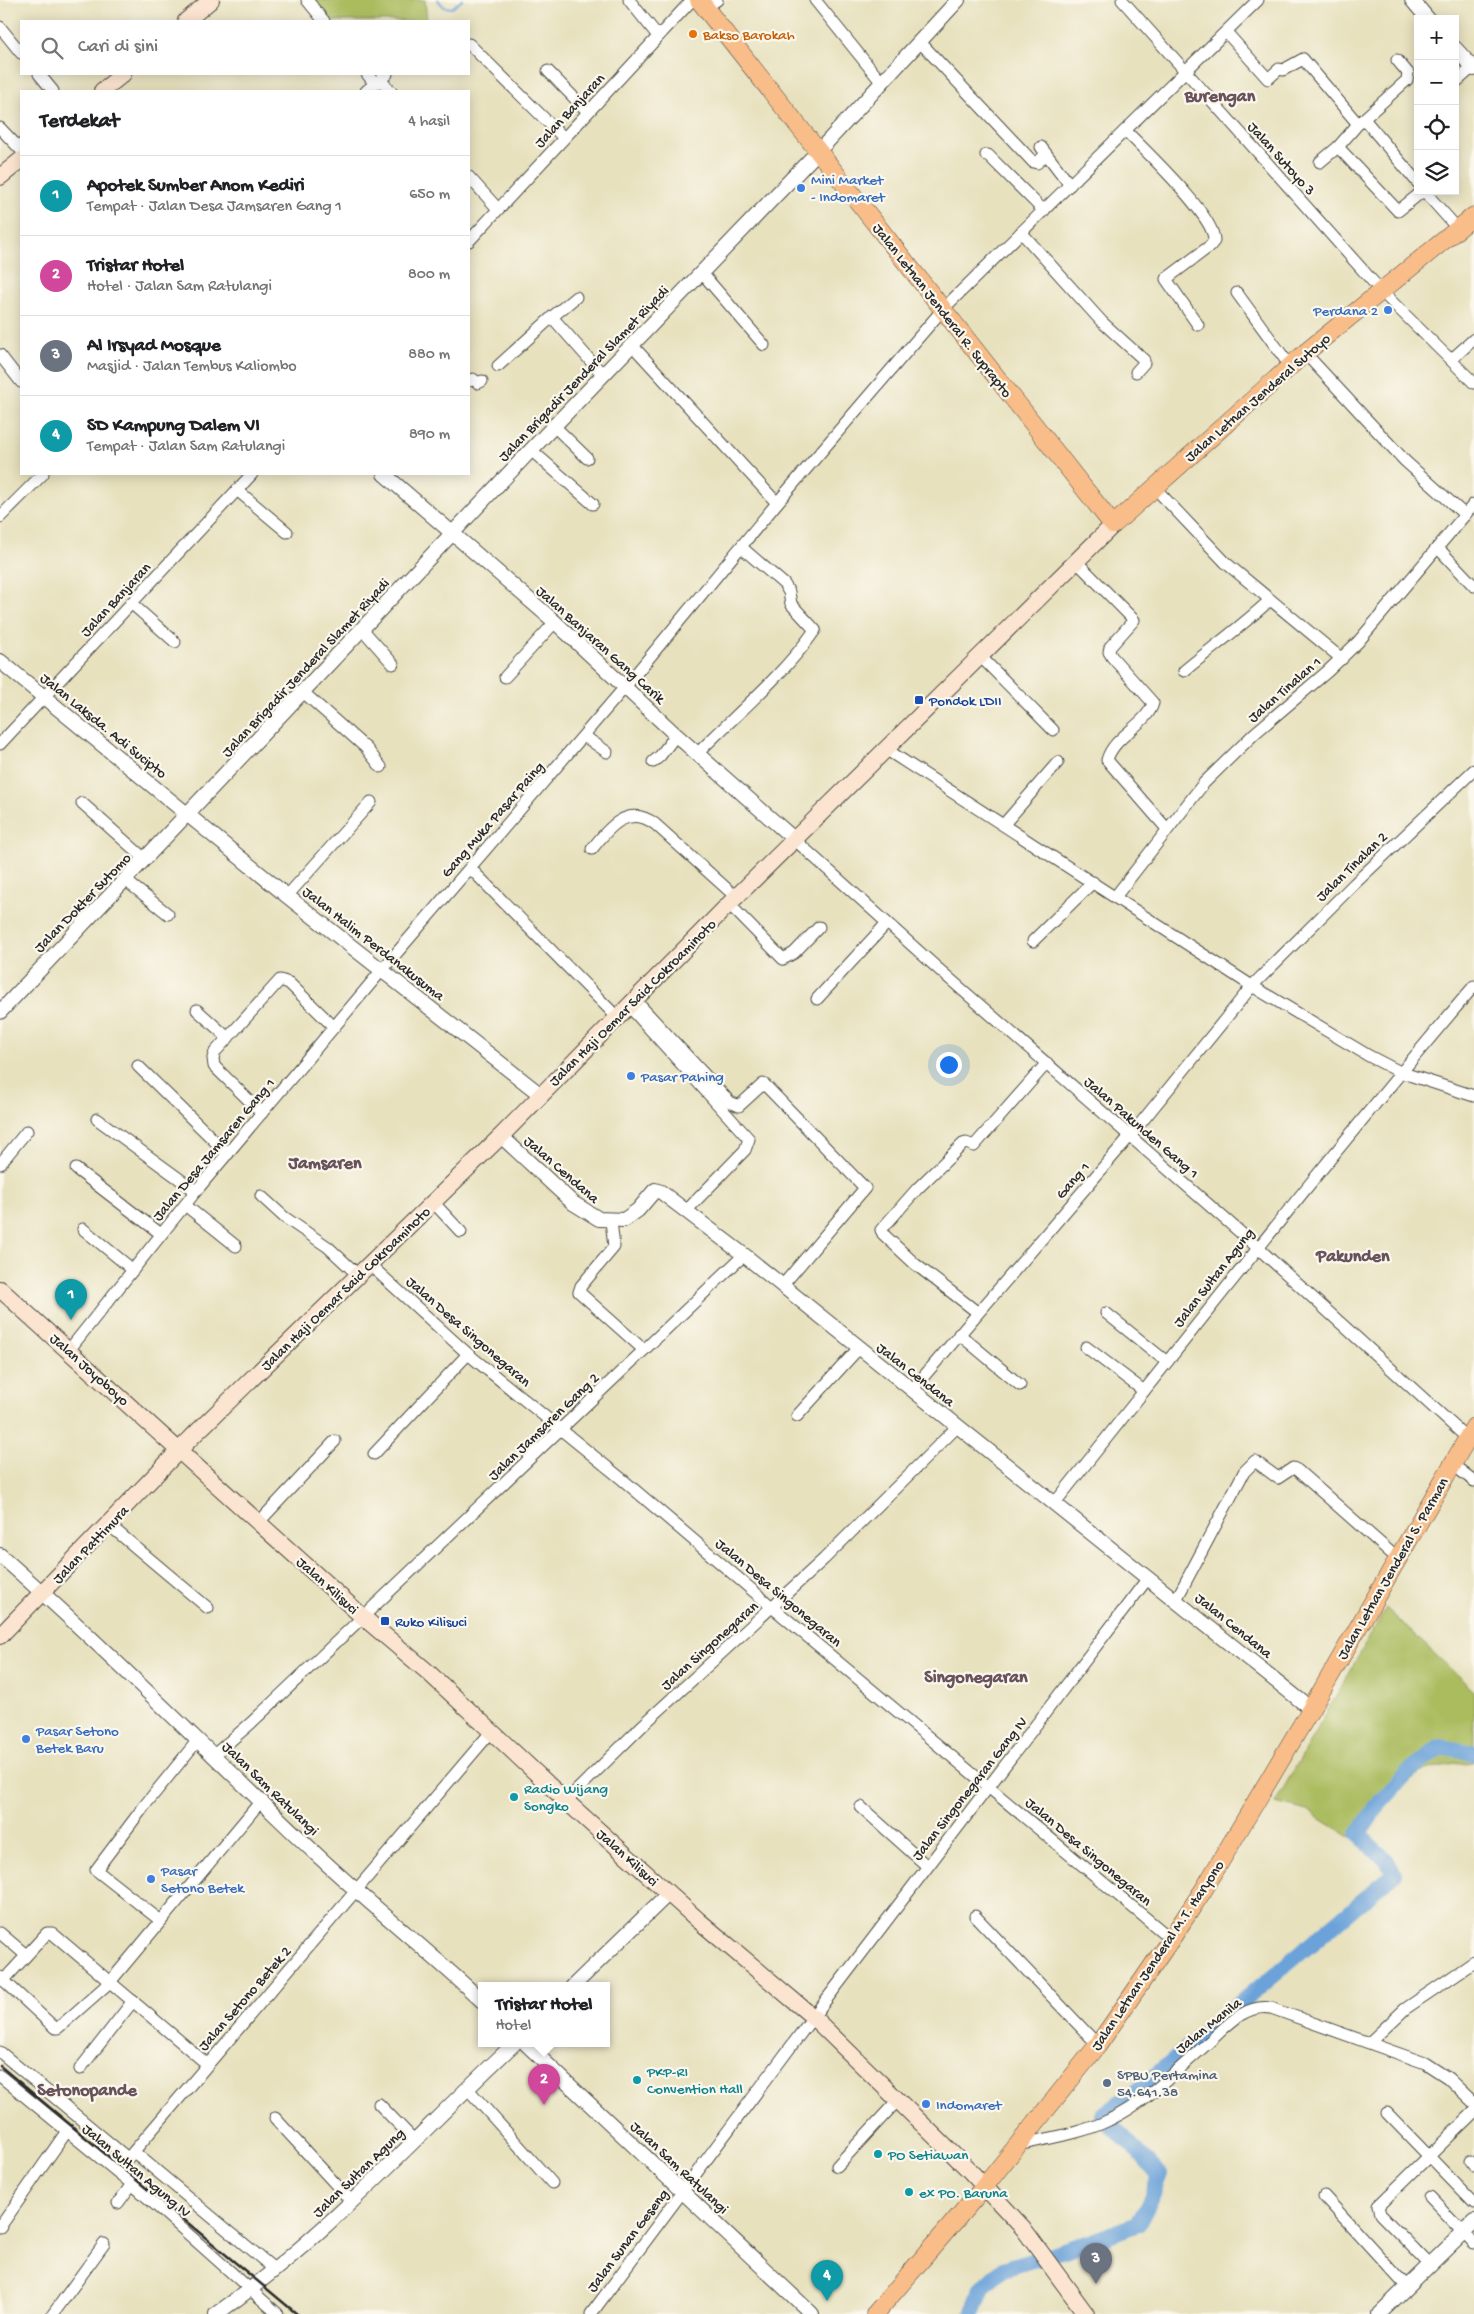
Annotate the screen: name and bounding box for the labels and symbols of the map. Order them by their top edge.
place label: Bakso Barokah [702,27,795,45]
marker: Bakso Barokah [687,28,699,40]
street label: Jalan Banjaran [531,70,609,152]
district label: Burengan [1184,87,1256,108]
street label: Jalan Sutoyo 3 [1243,119,1318,200]
place label: Mini Market - Indomaret [811,172,887,207]
marker: Mini Market - Indomaret [795,182,807,194]
street label: Jalan Letnan Jenderal R. Suprapto [868,220,1015,402]
street label: Jalan Brigadir Jenderal Slamet Riyadi [495,283,674,466]
place label: Perdana 2 [1312,303,1378,321]
marker: Perdana 2 [1382,304,1394,316]
street label: Jalan Letnan Jenderal Sutoyo [1182,330,1335,467]
street label: Jalan Banjaran [77,559,155,641]
street label: Jalan Brigadir Jenderal Slamet Riyadi [219,575,394,762]
street label: Jalan Banjaran Gang Carik [531,583,669,709]
street label: Jalan Tinalan 1 [1245,654,1326,727]
street label: Jalan Laksda. Adi Sucipto [36,670,170,783]
place label: Pondok LDII [928,693,1001,711]
marker: Pondok LDII [913,694,925,706]
street label: Gang Muka Pasar Paing [438,759,549,882]
street label: Jalan Tinalan 2 [1313,829,1392,906]
street label: Jalan Dokter Sutomo [31,850,136,957]
street label: Jalan Halim Perdanakusuma [298,883,448,1006]
street label: Jalan Haji Oemar Said Cokroaminoto [546,916,721,1091]
your location [936,1052,962,1078]
place label: Pasar Pahing [640,1069,724,1087]
marker: Pasar Pahing [625,1070,637,1082]
street label: Jalan Pakunden Gang 1 [1080,1074,1202,1183]
street label: Jalan Desa Jamsaren Gang 1 [149,1075,280,1225]
street label: Jalan Cendana [519,1133,603,1209]
district label: Jamsaren [287,1154,362,1175]
street label: Gang 1 [1053,1159,1094,1203]
street label: Jalan Haji Oemar Said Cokroaminoto [258,1203,435,1375]
street label: Jalan Sultan Agung [1170,1225,1259,1331]
district label: Pakunden [1315,1247,1390,1268]
street label: Jalan Desa Singonegaran [402,1273,534,1392]
pin: 1 [55,1279,87,1320]
street label: Jalan Joyoboyo [45,1330,132,1411]
street label: Jalan Cendana [872,1339,958,1412]
street label: Jalan Jamsaren Gang 2 [485,1370,604,1485]
street label: Jalan Letnan Jenderal S. Parman [1334,1475,1453,1663]
street label: Jalan Pattimura [50,1502,134,1588]
street label: Jalan Desa Singonegaran [711,1535,845,1652]
street label: Jalan Kilisuci [292,1554,362,1619]
street label: Jalan Cendana [1190,1590,1276,1664]
street label: Jalan Singonegaran [658,1598,763,1695]
place label: Ruko Kilisuci [395,1614,467,1632]
marker: Ruko Kilisuci [379,1615,391,1627]
district label: Singonegaran [924,1668,1028,1689]
street label: Jalan Singonegaran Gang IV [909,1714,1032,1865]
place label: Pasar Setono Betek Baru [35,1723,119,1758]
marker: Pasar Setono Betek Baru [20,1733,32,1745]
street label: Jalan Sam Ratulangi [217,1739,322,1840]
place label: Radio Wijang Songko [524,1781,608,1816]
marker: Radio Wijang Songko [508,1791,520,1803]
street label: Jalan Desa Singonegaran [1021,1794,1155,1911]
street label: Jalan Kilisuci [592,1826,662,1891]
street label: Jalan Letnan Jenderal M.T. Haryono [1088,1858,1229,2055]
place label: Pasar Setono Betek [160,1863,245,1898]
marker: Pasar Setono Betek [145,1873,157,1885]
street label: Jalan Setono Betek 2 [195,1943,296,2055]
street label: Jalan Manila [1173,1994,1246,2059]
pin: 2 [528,2064,560,2105]
place label: PKP-RI Convention Hall [646,2064,743,2099]
place label: SPBU Pertamina 54.641.38 [1117,2067,1218,2102]
marker: PKP-RI Convention Hall [631,2074,643,2086]
marker: SPBU Pertamina 54.641.38 [1101,2077,1113,2089]
district label: Setonopande [37,2081,137,2102]
place label: Indomaret [936,2097,1003,2115]
marker: Indomaret [920,2098,932,2110]
street label: Jalan Sam Ratulangi [626,2118,732,2219]
street label: Jalan Sultan Agung IV [78,2121,194,2222]
street label: Jalan Sultan Agung [310,2125,409,2222]
place label: PO Setiawan [887,2147,968,2165]
marker: PO Setiawan [872,2148,884,2160]
place label: ex PO. Baruna [919,2185,1008,2203]
street label: Jalan Sunan Geseng [584,2186,673,2296]
marker: ex PO. Baruna [903,2186,915,2198]
pin: 3 [1080,2243,1112,2284]
pin: 4 [811,2260,843,2301]

